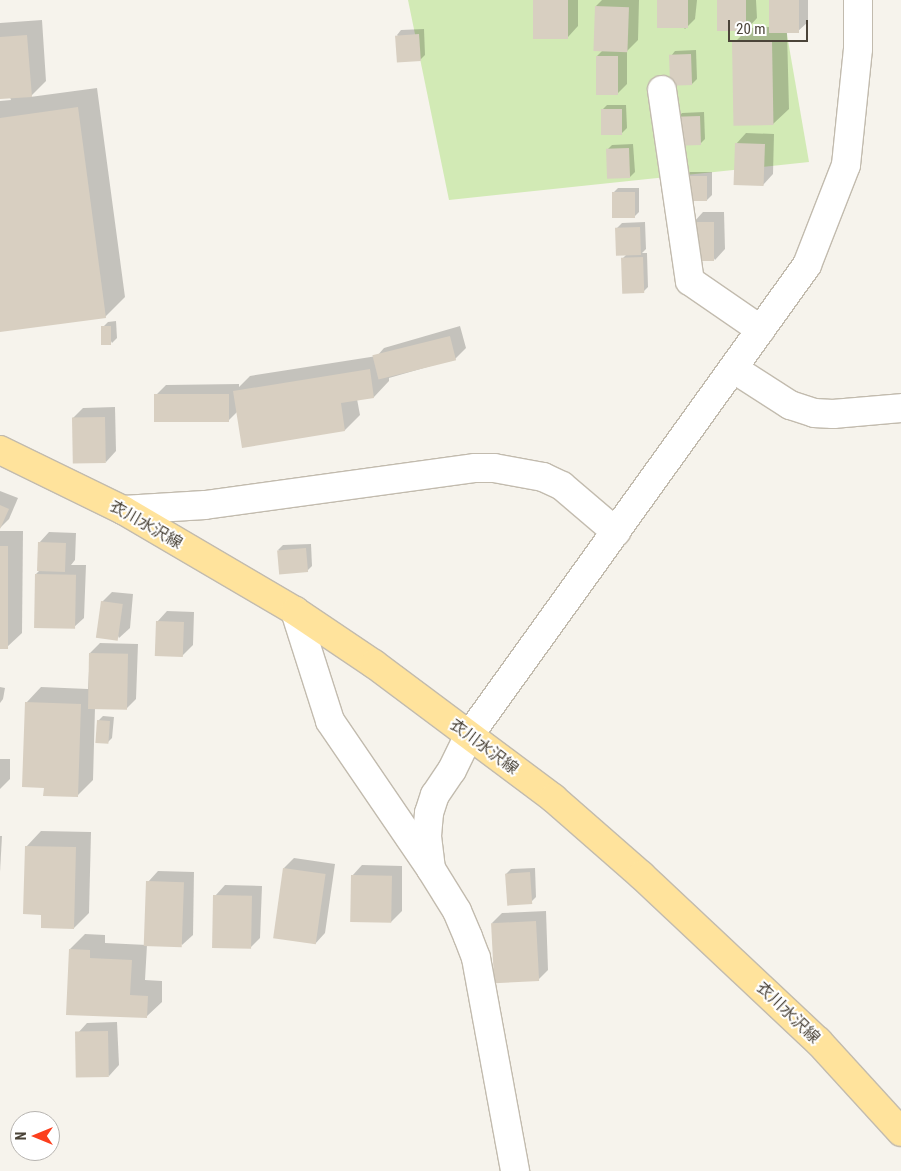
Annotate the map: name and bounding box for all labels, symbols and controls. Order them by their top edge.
scale bar [731,10,811,42]
text: 20 m [736,20,766,38]
street label: 衣川水沢線 [107,497,185,553]
street label: 衣川水沢線 [446,715,522,779]
street label: 衣川水沢線 [753,978,823,1048]
north arrow [10,1111,60,1161]
text: N [13,1132,29,1140]

